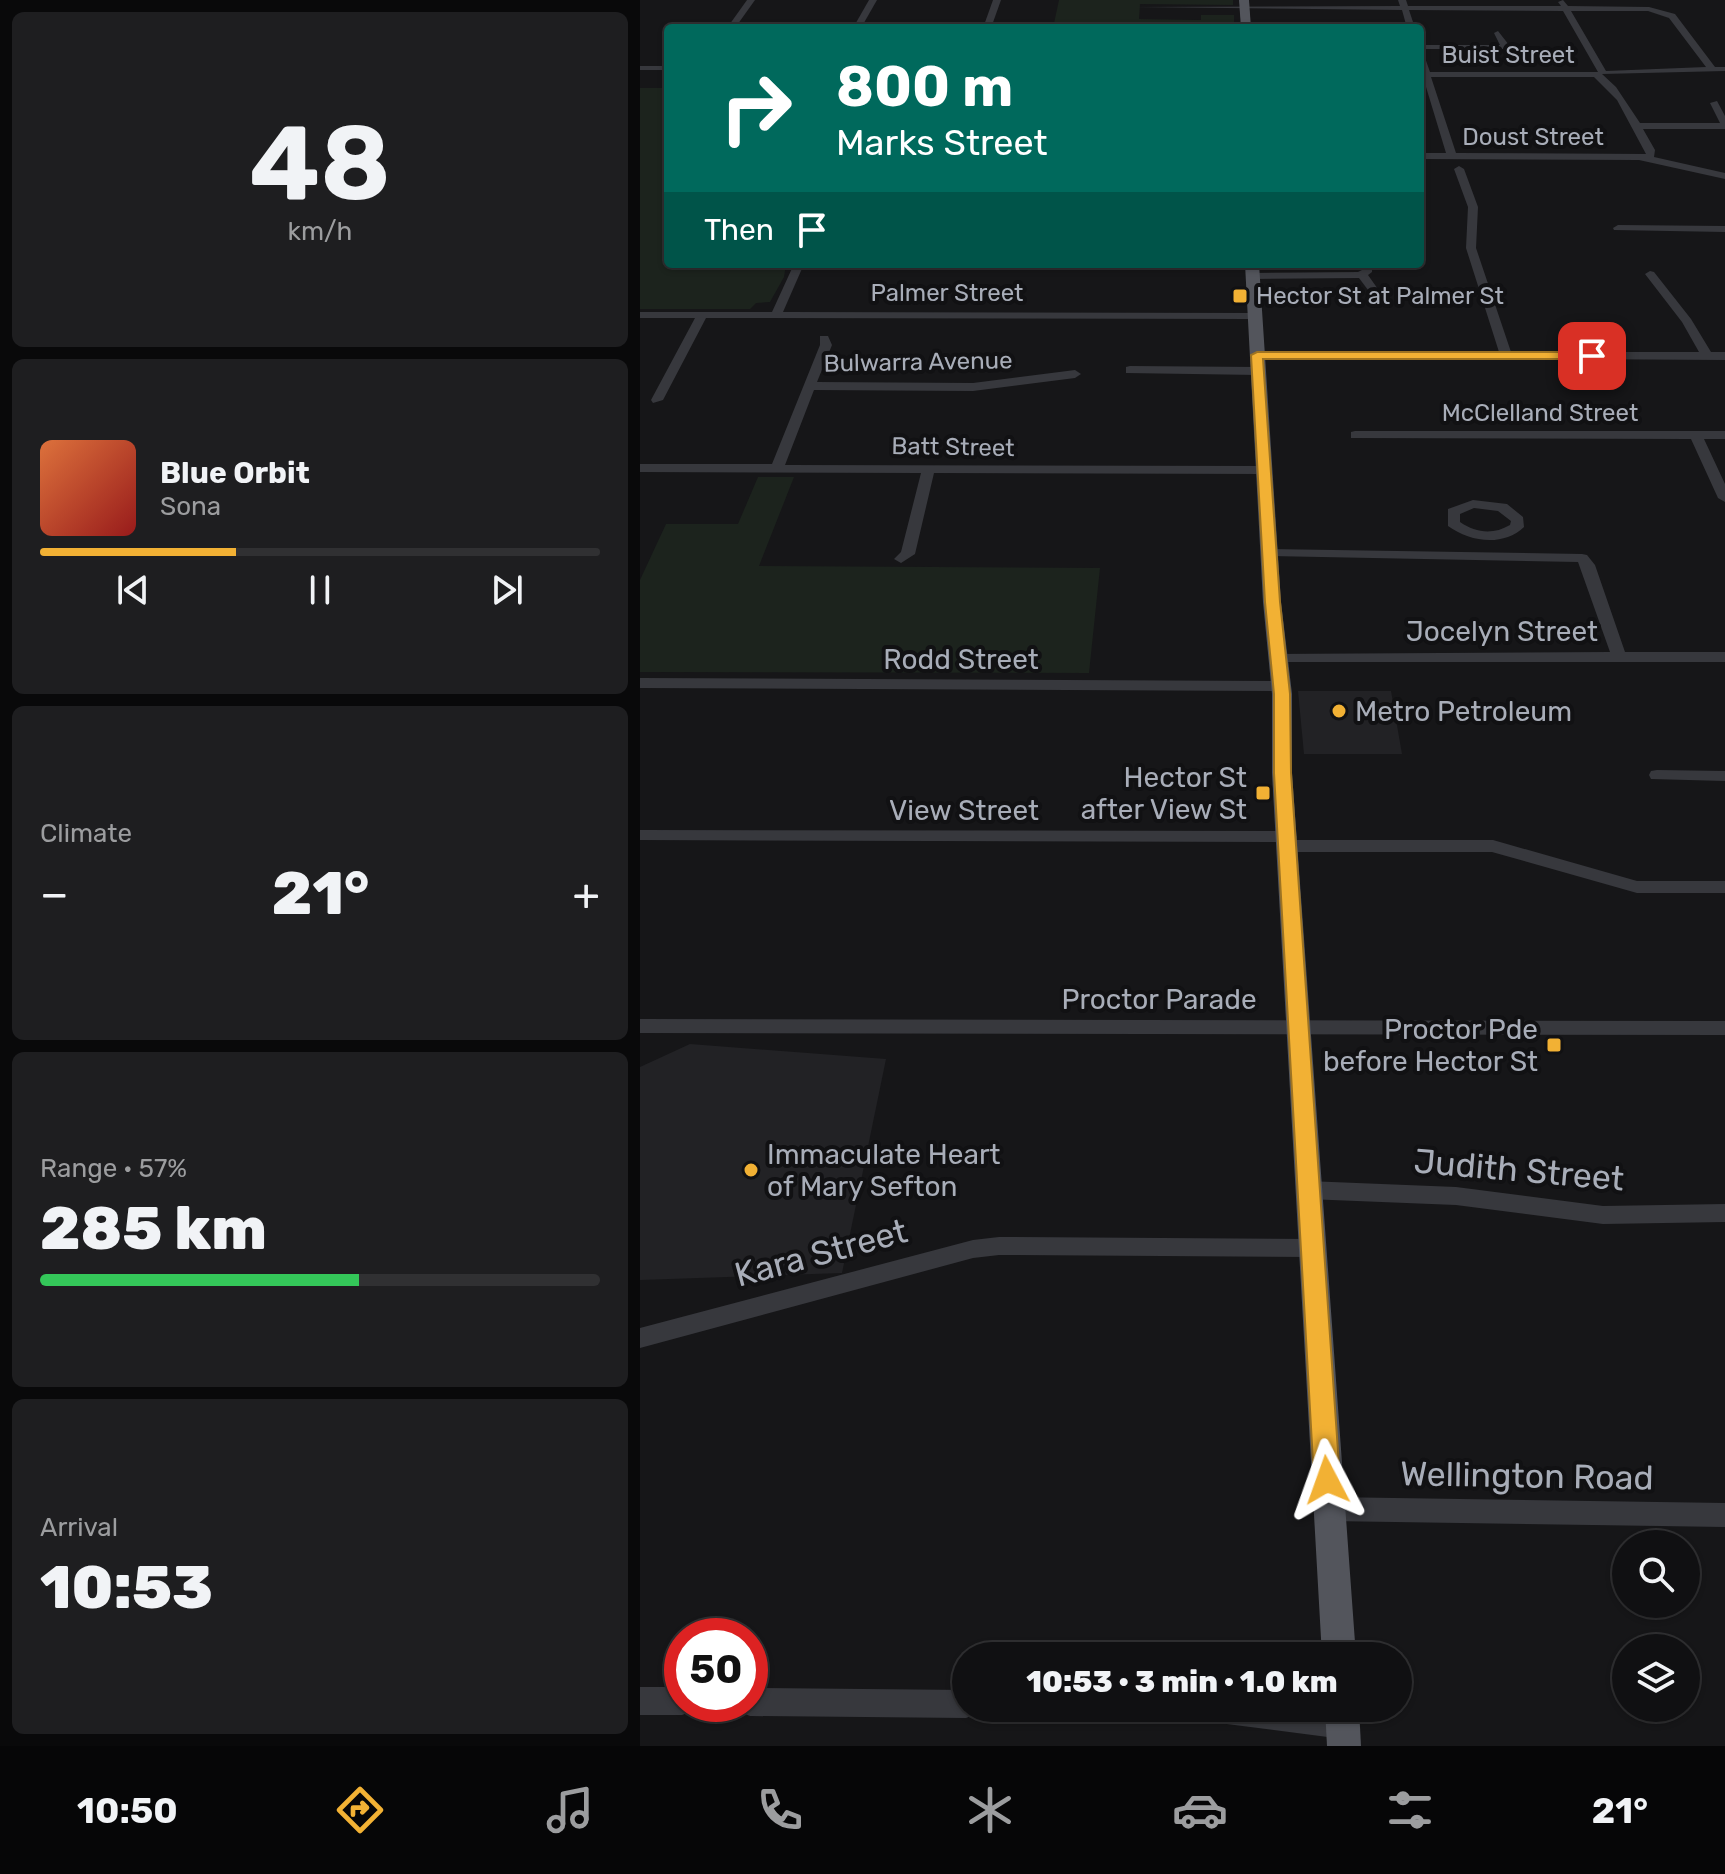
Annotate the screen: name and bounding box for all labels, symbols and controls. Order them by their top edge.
street label: Buist Street [1441,41,1575,69]
text: 800 m [836,54,1013,120]
icon: right [704,56,808,160]
text: 48 [249,102,391,225]
text: Marks Street [836,121,1048,164]
street label: Doust Street [1462,123,1604,151]
icon: arrive [790,208,834,252]
text: Then [704,212,774,248]
text: km/h [288,216,352,247]
street label: Palmer Street [871,279,1023,307]
place label: Hector St at Palmer St [1256,282,1504,310]
marker: Hector St at Palmer St [1231,287,1249,305]
pin [1558,322,1626,390]
icon: arrive [1570,334,1614,378]
street label: Bulwarra Avenue [823,346,1013,378]
street label: McClelland Street [1442,399,1638,427]
street label: Batt Street [891,432,1015,462]
text: Blue Orbit [160,455,310,491]
text: Sona [160,491,221,522]
icon: previous [111,568,155,612]
icon: pause [298,568,342,612]
icon: next [485,568,529,612]
street label: Jocelyn Street [1406,615,1598,648]
street label: Rodd Street [883,643,1039,676]
place label: Metro Petroleum [1355,695,1572,728]
marker: Metro Petroleum [1330,702,1348,720]
place label: Hector St after View St [1081,761,1247,826]
marker: Hector St after View St [1254,784,1272,802]
street label: View Street [889,794,1039,827]
text: Climate [40,818,132,849]
text: 21° [272,858,369,929]
text: − [40,868,69,920]
text: + [573,868,600,920]
street label: Proctor Parade [1061,983,1257,1016]
place label: Proctor Pde before Hector St [1323,1013,1538,1078]
marker: Proctor Pde before Hector St [1545,1036,1563,1054]
place label: Immaculate Heart of Mary Sefton [767,1138,1001,1203]
street label: Judith Street [1412,1140,1626,1200]
text: Range · 57% [40,1153,187,1184]
marker: Immaculate Heart of Mary Sefton [742,1161,760,1179]
text: 285 km [40,1193,267,1264]
street label: Kara Street [730,1210,912,1296]
position arrow [1285,1438,1369,1522]
street label: Wellington Road [1400,1453,1654,1499]
text: Arrival [40,1512,118,1543]
map controls [1612,1530,1700,1722]
button: search [1612,1530,1700,1618]
text: 10:53 [40,1552,213,1623]
speed limit sign: 50 [664,1618,768,1722]
button: layers [1612,1634,1700,1722]
text: 10:53 · 3 min · 1.0 km [1026,1664,1338,1700]
icon: directions [332,1782,388,1838]
icon: music [542,1782,598,1838]
icon: phone [752,1782,808,1838]
icon: climate [962,1782,1018,1838]
icon: car [1172,1782,1228,1838]
icon: filters [1382,1782,1438,1838]
text: 10:50 [77,1789,178,1832]
text: 21° [1592,1789,1648,1832]

